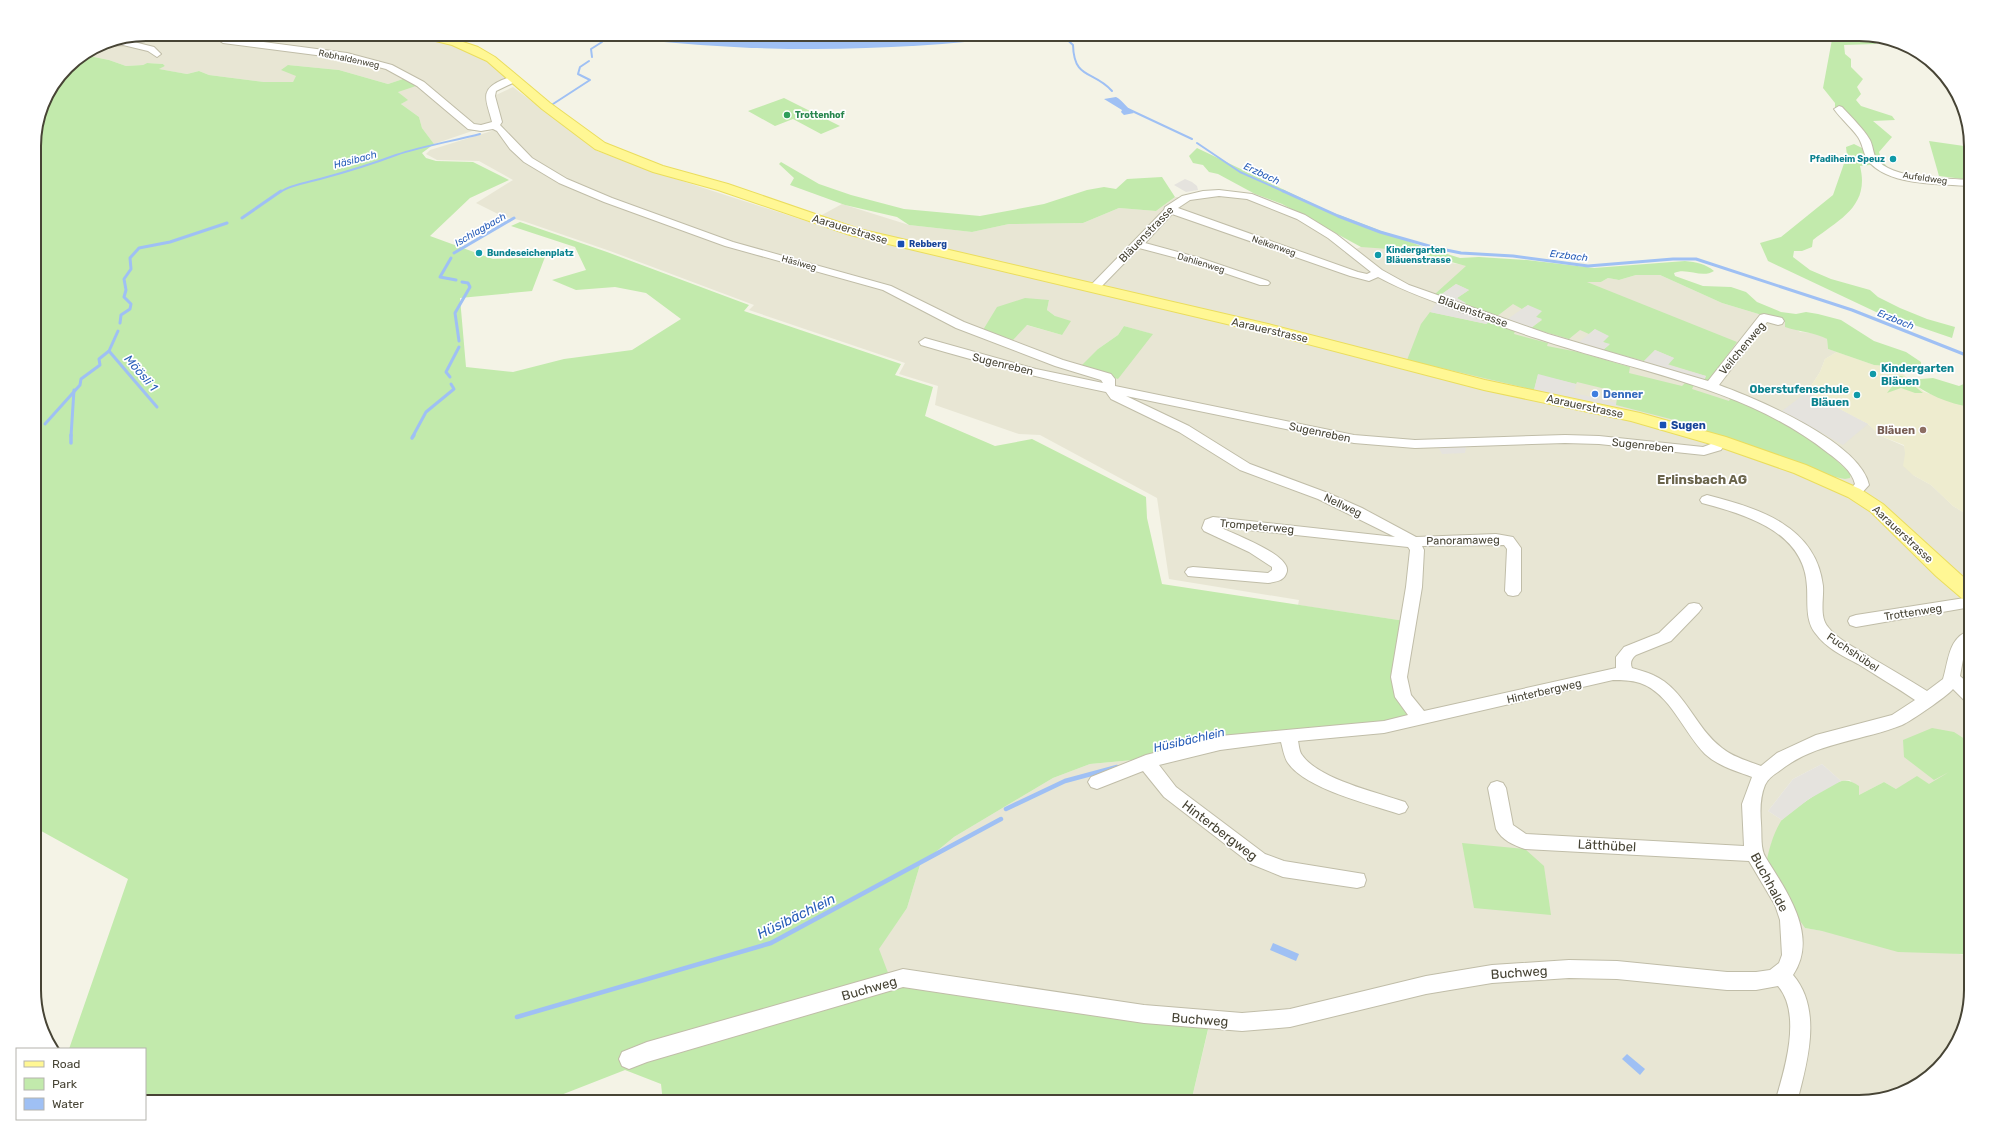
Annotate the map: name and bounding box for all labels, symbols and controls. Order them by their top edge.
street label: Rebhaldenweg [318,48,380,70]
marker: Trottenhof [782,110,792,120]
place label: Trottenhof [795,110,845,120]
water label: Häsibach [332,148,378,171]
place label: Pfadiheim Speuz [1810,154,1885,164]
marker: Pfadiheim Speuz [1888,154,1898,164]
water label: Erzbach [1242,160,1281,187]
street label: Aufeldweg [1902,170,1948,186]
street label: Bläuenstrasse [1116,204,1176,265]
water label: Ischlagbach [453,210,508,249]
street label: Aarauerstrasse [811,212,889,247]
street label: Nelkenweg [1251,234,1297,258]
marker: Rebberg [896,239,906,249]
place label: Rebberg [909,239,947,250]
place label: Kindergarten Bläuenstrasse [1386,245,1452,265]
marker: Bundeseichenplatz [474,248,484,258]
place label: Bundeseichenplatz [487,248,574,258]
water label: Erzbach [1549,248,1589,264]
marker: Kindergarten Bläuenstrasse [1373,250,1383,260]
street label: Dahlienweg [1176,251,1226,275]
street label: Häsiweg [780,253,818,273]
street label: Bläuenstrasse [1436,293,1509,330]
water label: Erzbach [1876,307,1916,333]
street label: Aarauerstrasse [1230,315,1309,346]
street label: Veilchenweg [1716,319,1768,377]
street label: Sugenreben [971,351,1035,378]
water label: Möösli 1 [121,352,161,395]
place label: Kindergarten Bläuen [1881,362,1954,388]
marker: Kindergarten Bläuen [1868,369,1878,379]
place label: Oberstufenschule Bläuen [1750,383,1849,409]
place label: Denner [1603,388,1643,401]
marker: Denner [1590,389,1600,399]
marker: Oberstufenschule Bläuen [1852,390,1862,400]
street label: Aarauerstrasse [1545,392,1624,421]
place label: Sugen [1671,419,1706,432]
street label: Sugenreben [1288,420,1352,445]
marker: Sugen [1658,420,1668,430]
place label: Bläuen [1877,424,1915,437]
marker: Bläuen [1918,425,1928,435]
street label: Sugenreben [1611,436,1675,455]
district label: Erlinsbach AG [1657,472,1747,487]
street label: Nellweg [1322,491,1364,520]
street label: Aarauerstrasse [1870,503,1936,566]
street label: Trompeterweg [1219,517,1295,536]
street label: Panoramaweg [1426,533,1500,548]
street label: Trottenweg [1883,601,1943,623]
street label: Fuchshübel [1824,630,1881,675]
street label: Hinterbergweg [1505,677,1583,706]
water label: Hüsibächlein [1152,725,1226,755]
street label: Hinterbergweg [1178,797,1260,864]
street label: Lätthübel [1577,836,1637,855]
street label: Buchhalde [1748,850,1791,914]
water label: Hüsibächlein [754,890,838,943]
street label: Buchweg [1490,963,1548,983]
street label: Buchweg [840,973,899,1004]
street label: Buchweg [1171,1010,1229,1030]
legend [16,1048,146,1120]
text: Road [52,1057,80,1071]
text: Park [52,1077,78,1091]
text: Water [52,1097,84,1111]

